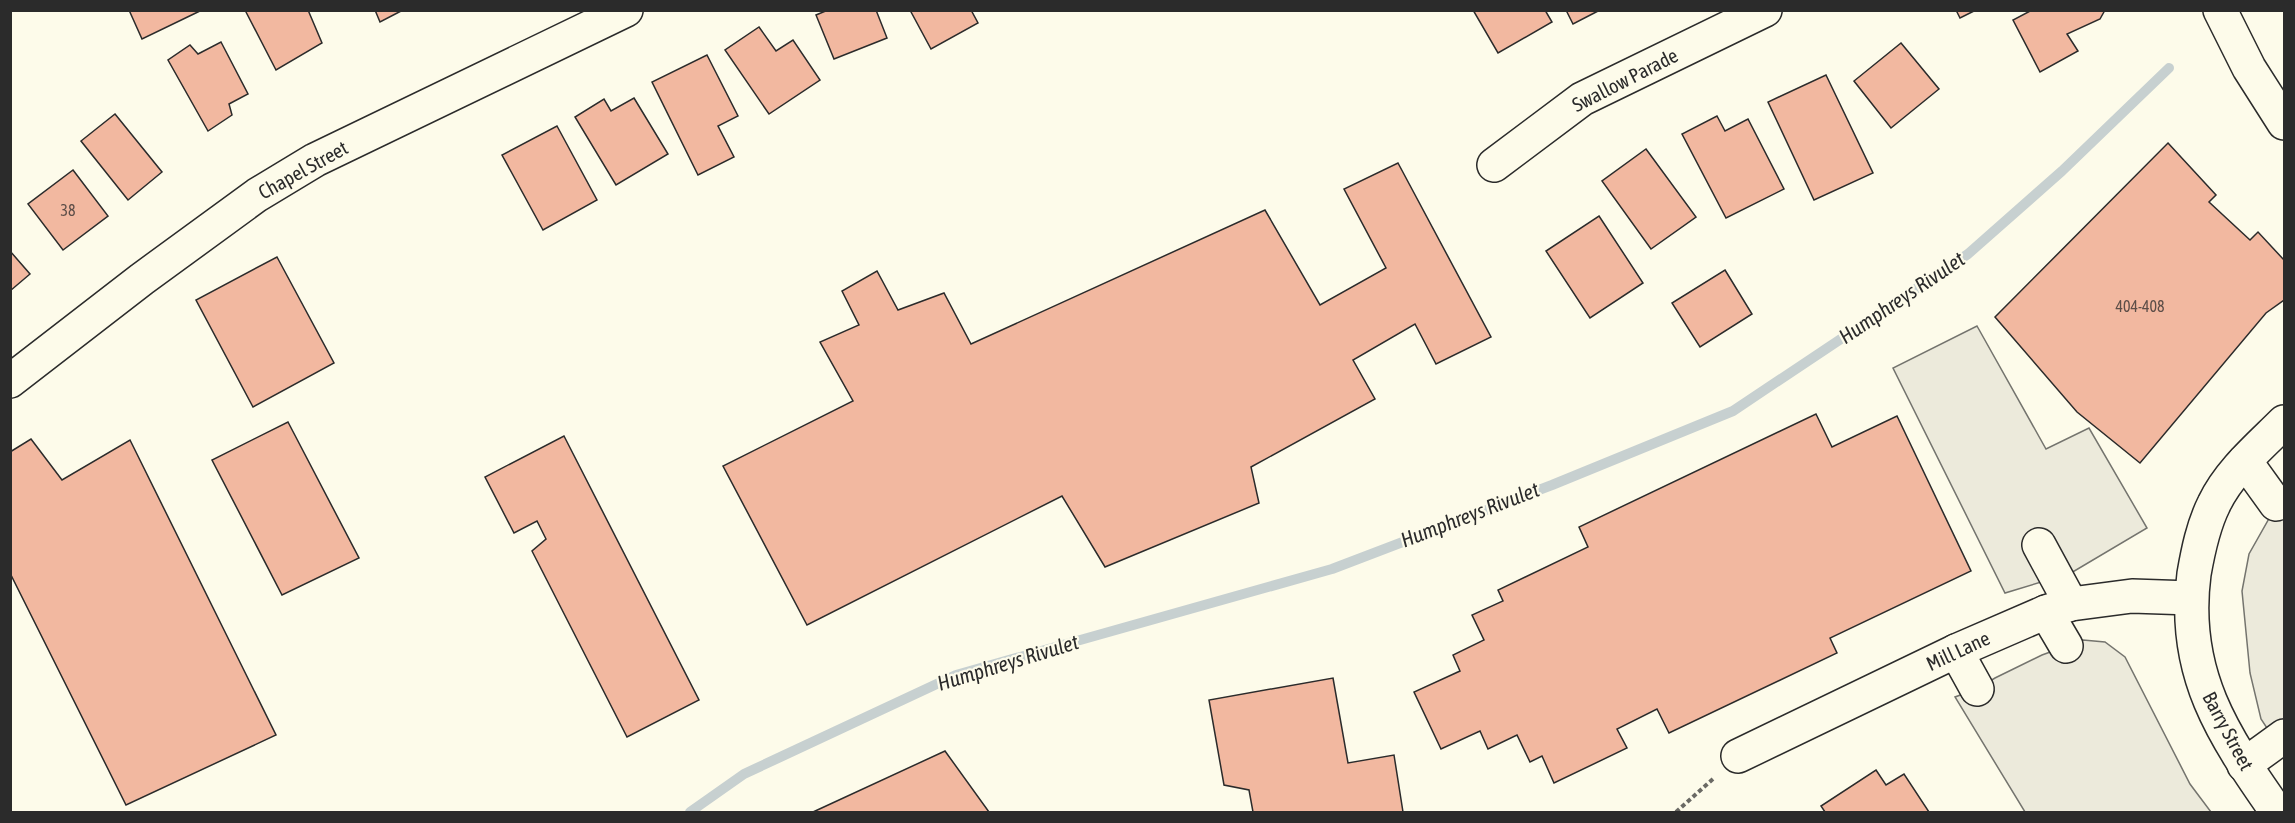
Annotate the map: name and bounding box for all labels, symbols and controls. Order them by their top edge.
street label: Swallow Parade [1568,43,1681,116]
street label: Chapel Street [254,136,352,203]
house number: 38 [60,201,76,219]
water label: Humphreys Rivulet [1834,246,1969,348]
house number: 404-408 [2115,297,2165,315]
water label: Humphreys Rivulet [1397,477,1542,552]
street label: Mill Lane [1922,626,1993,675]
water label: Humphreys Rivulet [934,629,1081,695]
street label: Barry Street [2198,688,2259,774]

